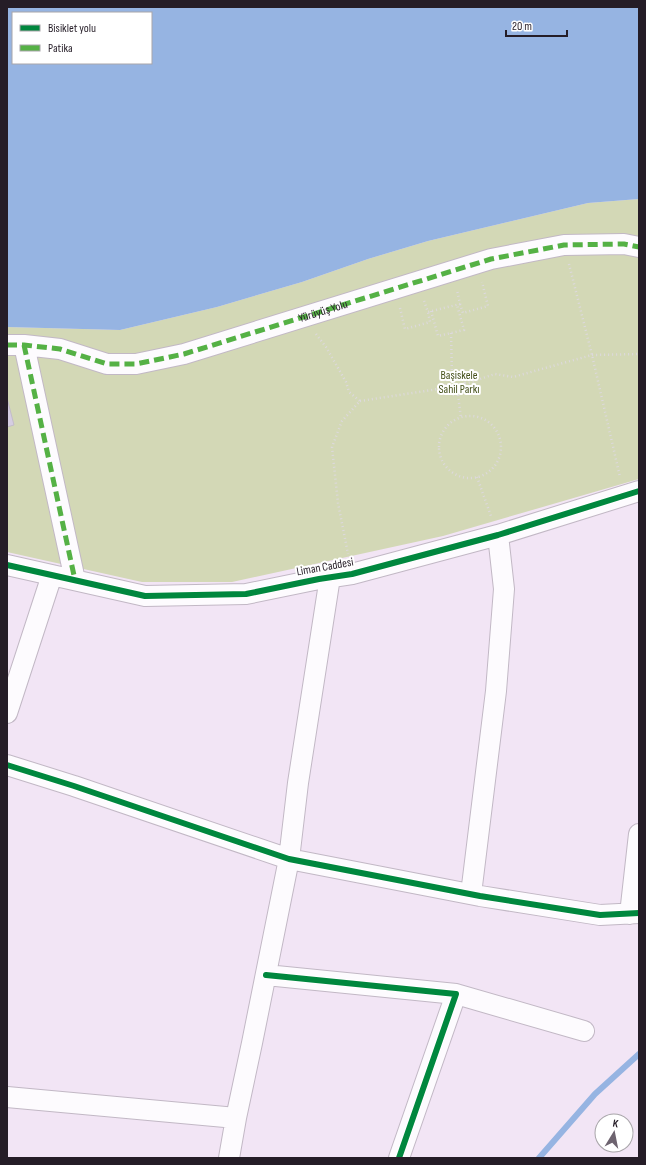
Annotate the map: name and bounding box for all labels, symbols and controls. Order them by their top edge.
legend [12,12,152,64]
scale bar [506,12,567,38]
text: 20 m [512,19,532,34]
text: Bisiklet yolu [48,21,96,36]
text: Patika [48,41,73,56]
street label: Yürüyüş Yolu [297,296,349,326]
park label: Başiskele Sahil Parkı [438,368,480,397]
street label: Liman Caddesi [295,555,355,579]
north arrow [594,1113,634,1153]
text: K [612,1117,620,1131]

